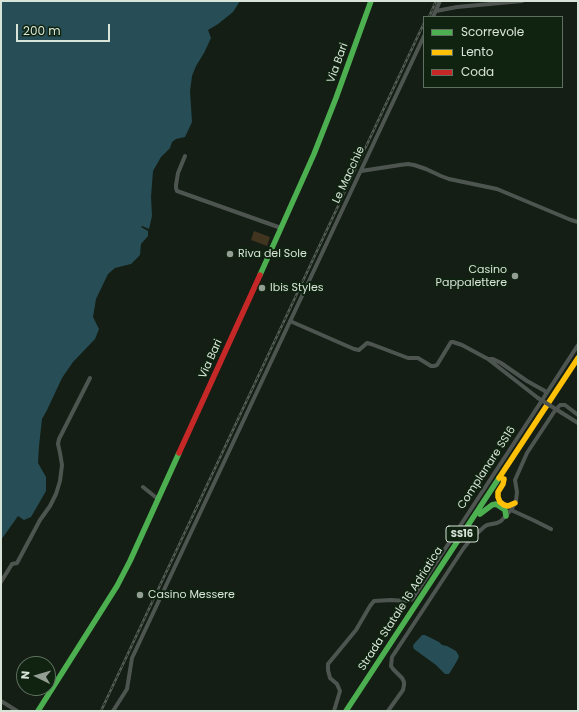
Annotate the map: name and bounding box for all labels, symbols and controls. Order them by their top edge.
scale bar [18,16,112,42]
legend [423,16,563,88]
text: 200 m [23,22,61,39]
text: Scorrevole [461,23,524,40]
street label: Via Bari [325,41,351,85]
text: Lento [461,43,493,60]
text: Coda [461,63,494,80]
street label: Le Macchie [330,144,368,206]
place label: Riva del Sole [238,247,307,261]
marker: Riva del Sole [225,249,235,259]
place label: Casino Pappalettere [436,263,507,289]
marker: Casino Pappalettere [510,271,520,281]
place label: Ibis Styles [270,281,323,295]
marker: Ibis Styles [257,283,267,293]
street label: Via Bari [197,337,225,381]
street label: Complanare SS16 [455,424,519,512]
road number: SS16 [446,526,478,542]
street label: Strada Statale 16 Adriatica [356,545,446,673]
place label: Casino Messere [148,588,235,602]
marker: Casino Messere [135,590,145,600]
north arrow [16,656,56,696]
text: N [17,670,33,680]

